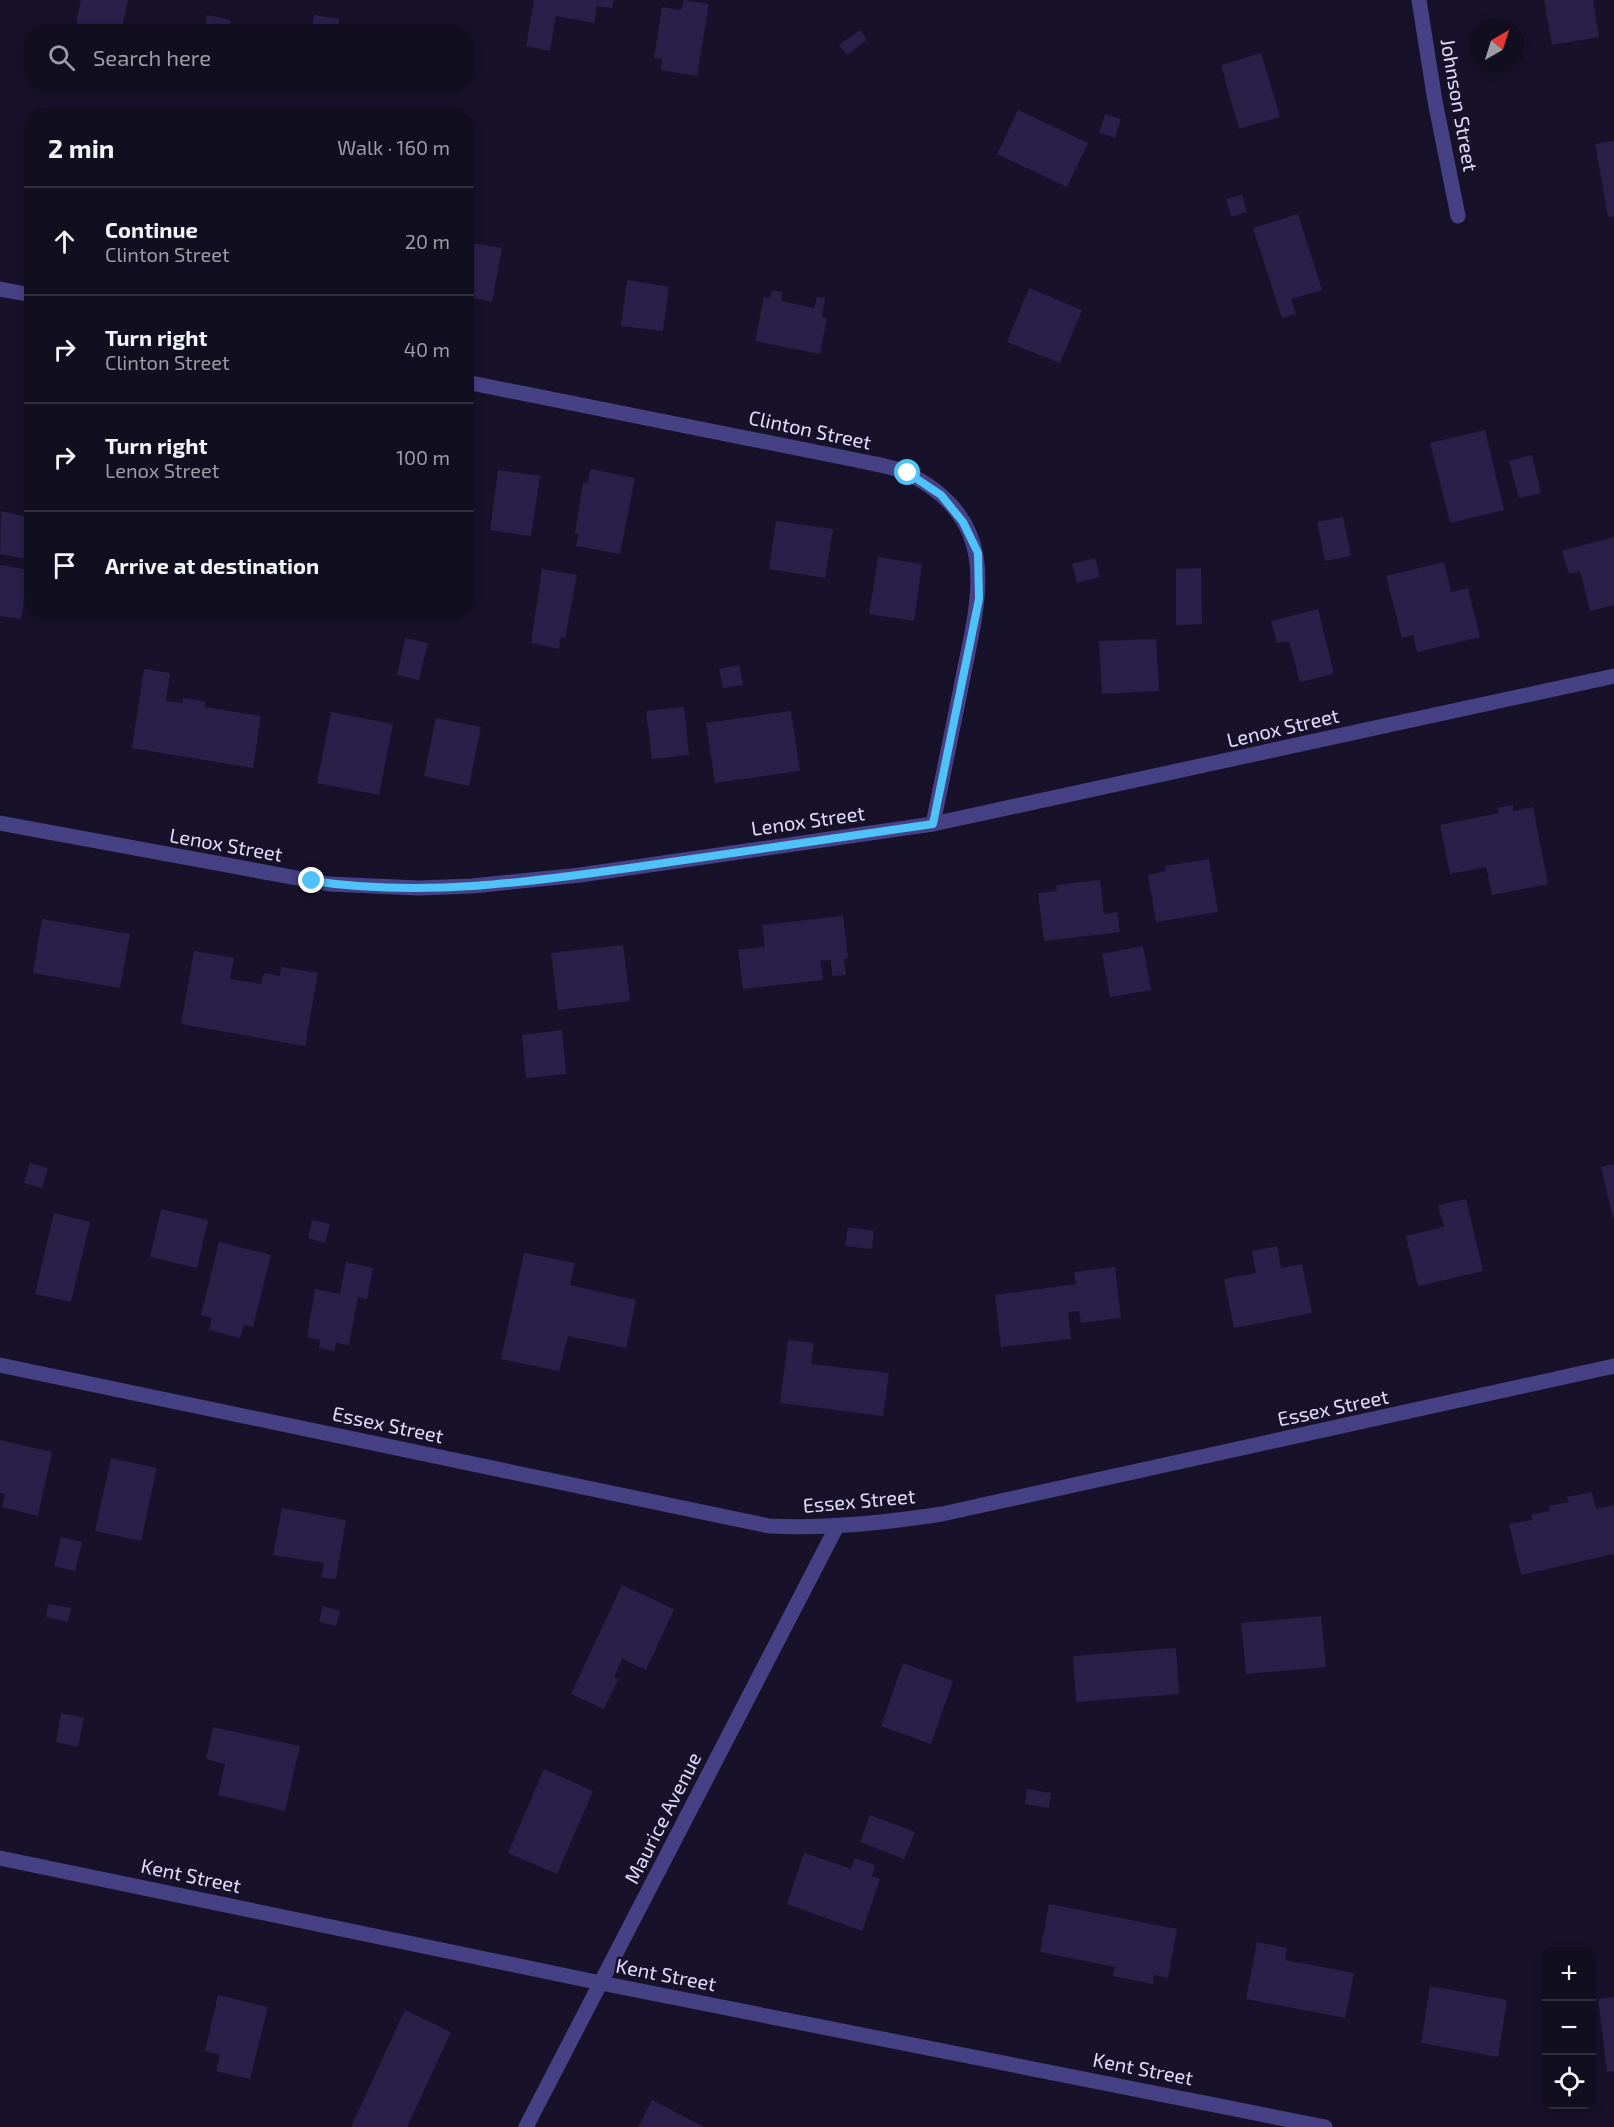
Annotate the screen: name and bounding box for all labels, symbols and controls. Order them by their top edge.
north arrow [1470,18,1524,72]
search box [24,24,474,90]
street label: Johnson Street [1436,36,1484,174]
icon: search [45,41,78,74]
text: Search here [93,44,211,70]
text: 2 min [48,132,114,163]
text: Walk · 160 m [337,135,450,159]
text: Continue [105,216,198,242]
icon: ahead [48,225,81,258]
text: 20 m [405,229,450,253]
text: Clinton Street [105,242,230,266]
text: Turn right [105,324,207,350]
icon: right [48,333,81,366]
text: 40 m [404,337,450,361]
text: Clinton Street [105,350,230,374]
street label: Clinton Street [747,404,874,454]
text: Turn right [105,432,207,458]
icon: right [48,441,81,474]
text: 100 m [396,445,450,469]
text: Lenox Street [105,458,219,482]
route start [894,459,920,485]
icon: arrive [48,549,81,582]
text: Arrive at destination [105,552,319,578]
street label: Lenox Street [1224,702,1342,752]
street label: Lenox Street [750,800,867,840]
street label: Lenox Street [168,822,285,866]
route end [298,867,324,893]
street label: Essex Street [1275,1383,1391,1430]
street label: Essex Street [331,1401,446,1448]
street label: Essex Street [802,1483,917,1517]
street label: Maurice Avenue [619,1748,706,1887]
street label: Kent Street [139,1853,244,1897]
map controls [1542,1947,1596,2109]
button: + [1542,1947,1596,2001]
street label: Kent Street [614,1953,719,1996]
button: − [1542,2001,1596,2055]
street label: Kent Street [1091,2047,1196,2090]
button: locate [1542,2055,1596,2109]

